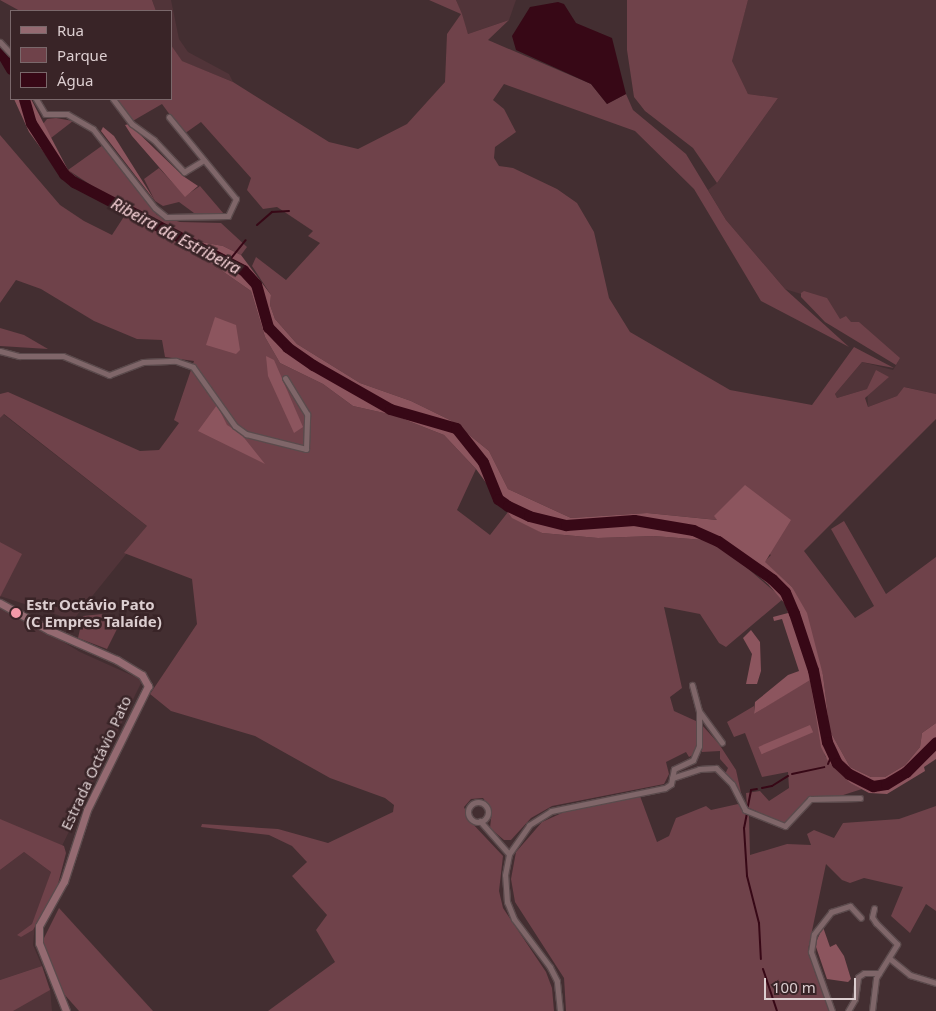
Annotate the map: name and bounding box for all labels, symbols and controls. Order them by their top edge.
legend [10,10,172,100]
text: Rua [57,20,84,40]
text: Parque [57,45,107,65]
text: Água [57,70,94,90]
water label: Ribeira da Estribeira [108,194,244,278]
place label: Estr Octávio Pato (C Empres Talaíde) [26,595,162,630]
marker: Estr Octávio Pato (C Empres Talaíde) [10,607,22,619]
street label: Estrada Octávio Pato [57,693,135,833]
scale bar [766,968,858,1000]
text: 100 m [772,977,816,997]

